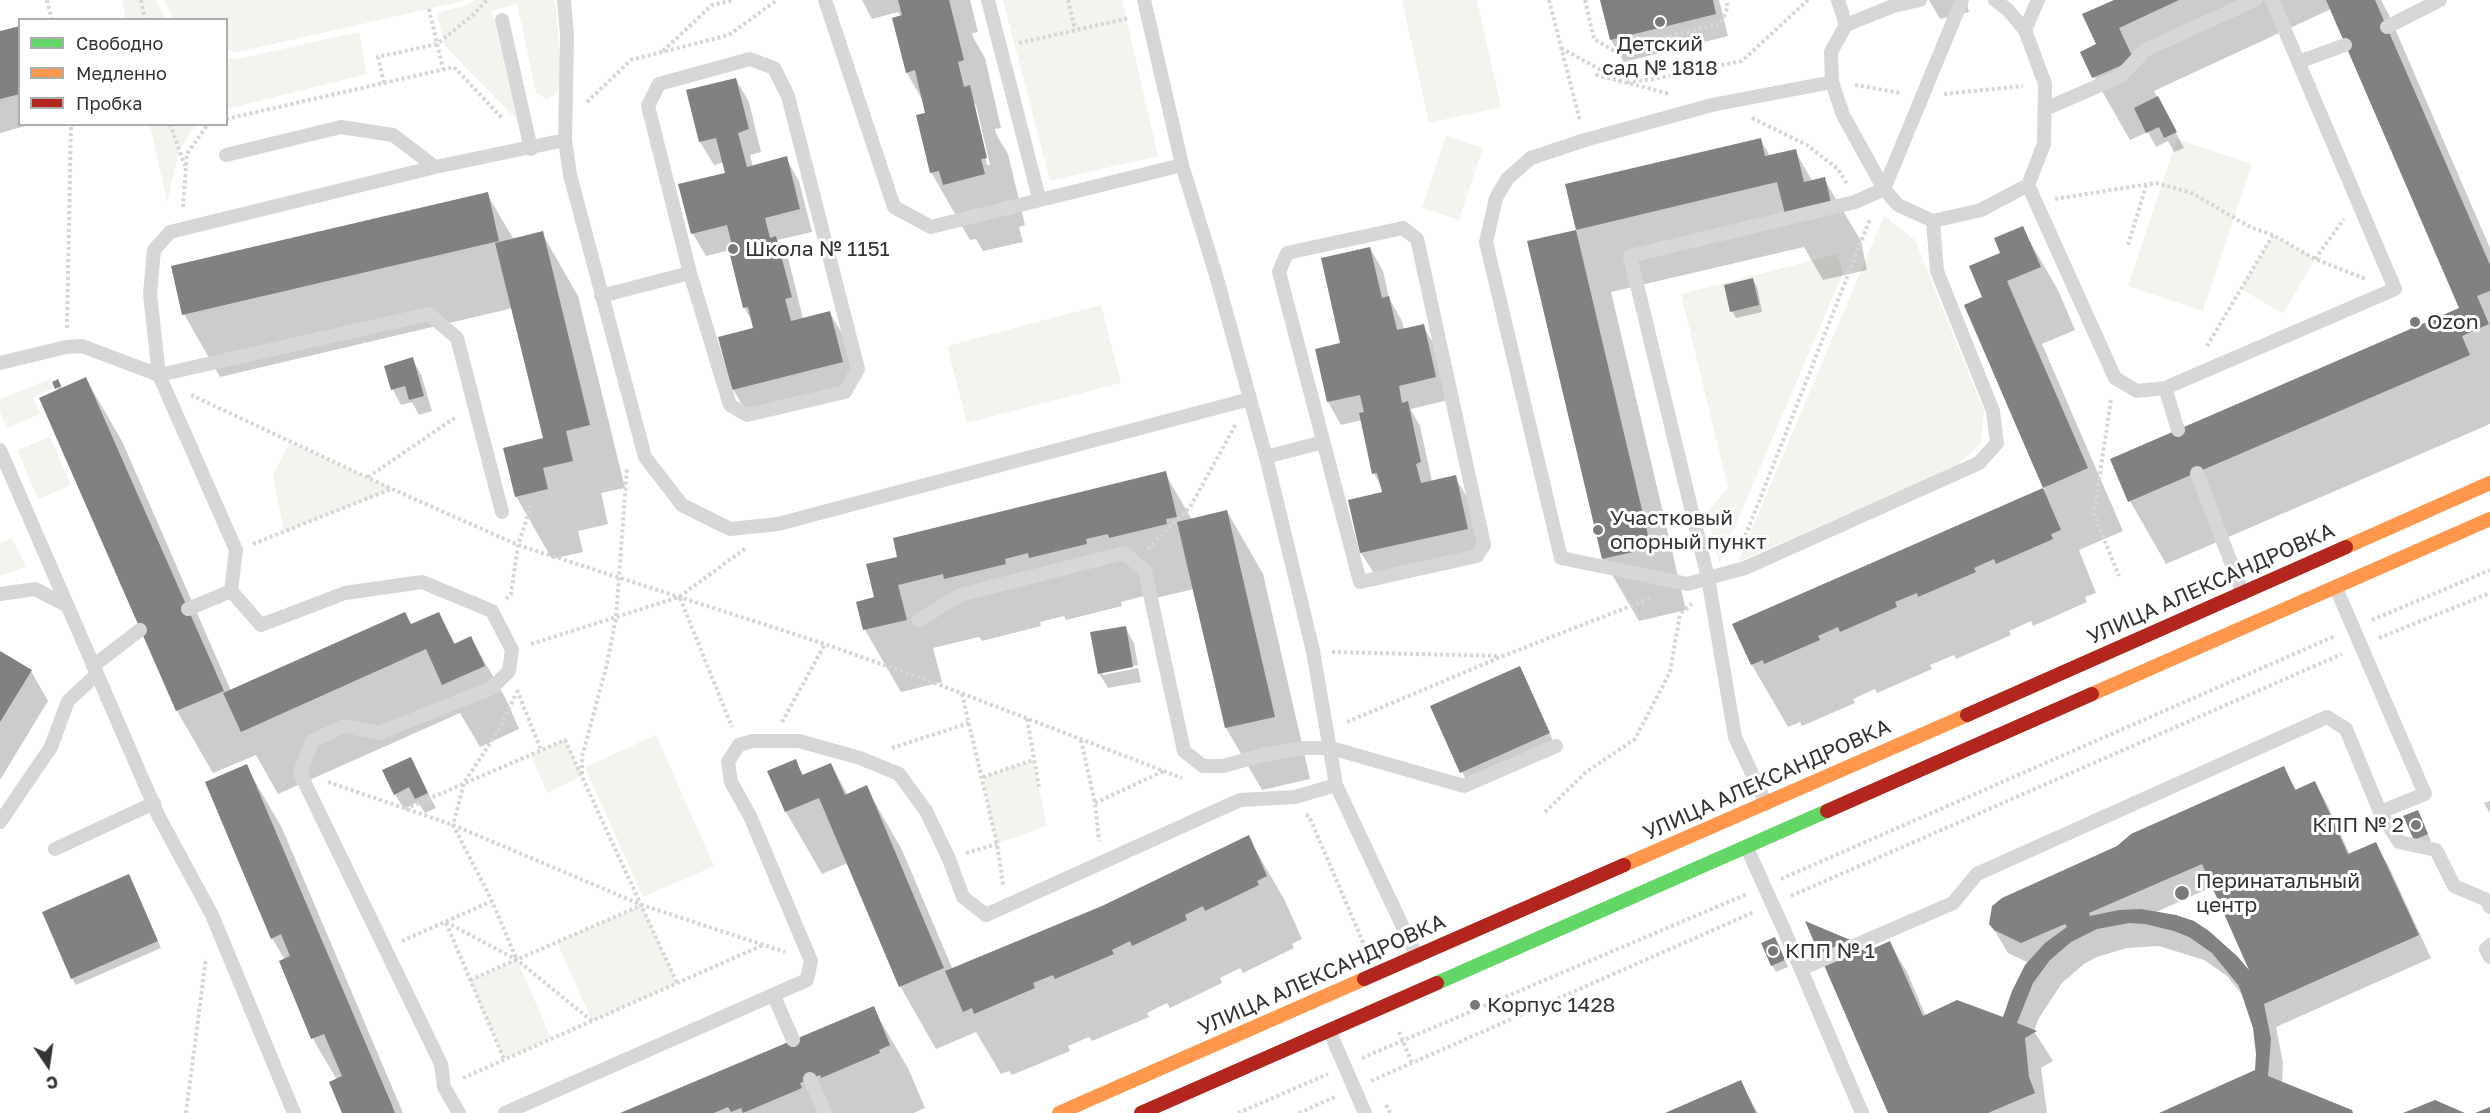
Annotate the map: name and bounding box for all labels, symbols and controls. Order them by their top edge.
marker: Детский сад № 1818 [1653,15,1667,29]
legend [18,18,228,126]
place label: Детский сад № 1818 [1602,31,1718,81]
text: Свободно [76,32,163,54]
text: Медленно [76,62,167,84]
text: Пробка [76,92,142,114]
place label: Школа № 1151 [745,236,890,262]
marker: Школа № 1151 [726,242,740,256]
place label: Ozon [2427,309,2479,335]
marker: Ozon [2408,315,2422,329]
place label: Участковый опорный пункт [1610,505,1766,555]
street label: УЛИЦА АЛЕКСАНДРОВКА [2083,518,2339,650]
marker: Участковый опорный пункт [1591,523,1605,537]
street label: УЛИЦА АЛЕКСАНДРОВКА [1639,714,1895,846]
place label: КПП № 2 [2312,812,2404,838]
marker: КПП № 2 [2409,818,2423,832]
place label: Перинатальный центр [2196,868,2360,918]
marker: Перинатальный центр [2173,884,2191,902]
street label: УЛИЦА АЛЕКСАНДРОВКА [1194,909,1450,1041]
place label: КПП № 1 [1785,938,1875,964]
marker: КПП № 1 [1766,944,1780,958]
place label: Корпус 1428 [1487,992,1615,1018]
marker: Корпус 1428 [1468,998,1482,1012]
north arrow [18,1035,78,1095]
text: С [44,1072,60,1094]

